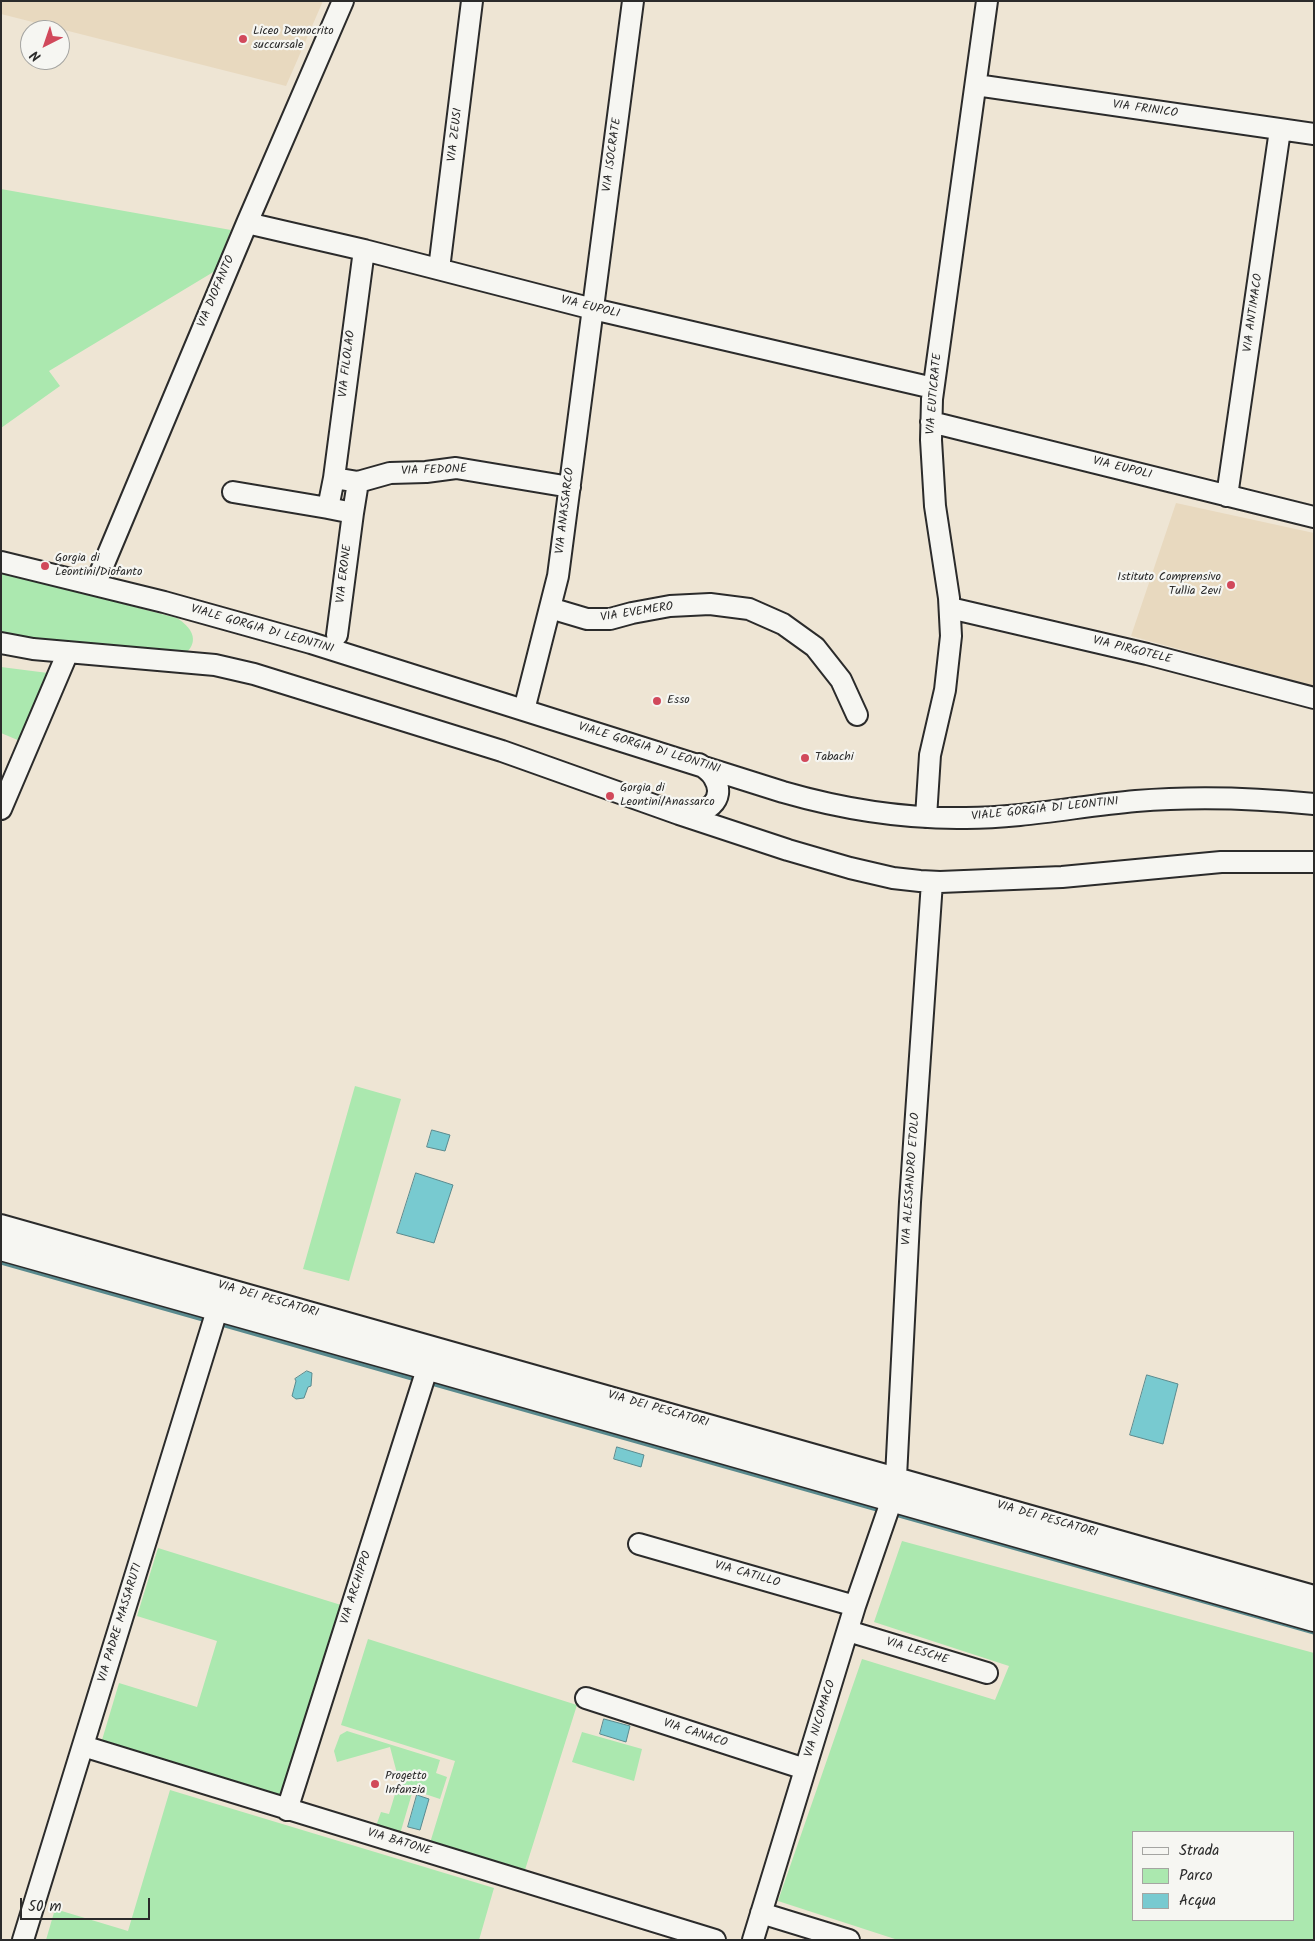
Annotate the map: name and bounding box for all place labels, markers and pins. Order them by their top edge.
place label: Liceo Democrito succursale [253,25,334,53]
marker: Liceo Democrito succursale [237,33,249,45]
place label: Gorgia di Leontini/Diofanto [55,552,142,580]
marker: Gorgia di Leontini/Diofanto [39,560,51,572]
place label: Istituto Comprensivo Tullia Zevi [1117,571,1221,599]
marker: Istituto Comprensivo Tullia Zevi [1225,579,1237,591]
place label: Esso [667,694,690,708]
marker: Esso [651,695,663,707]
place label: Tabachi [815,751,854,765]
marker: Tabachi [799,752,811,764]
place label: Gorgia di Leontini/Anassarco [620,782,715,810]
marker: Gorgia di Leontini/Anassarco [604,790,616,802]
place label: Progetto Infanzia [385,1770,427,1798]
marker: Progetto Infanzia [369,1778,381,1790]

